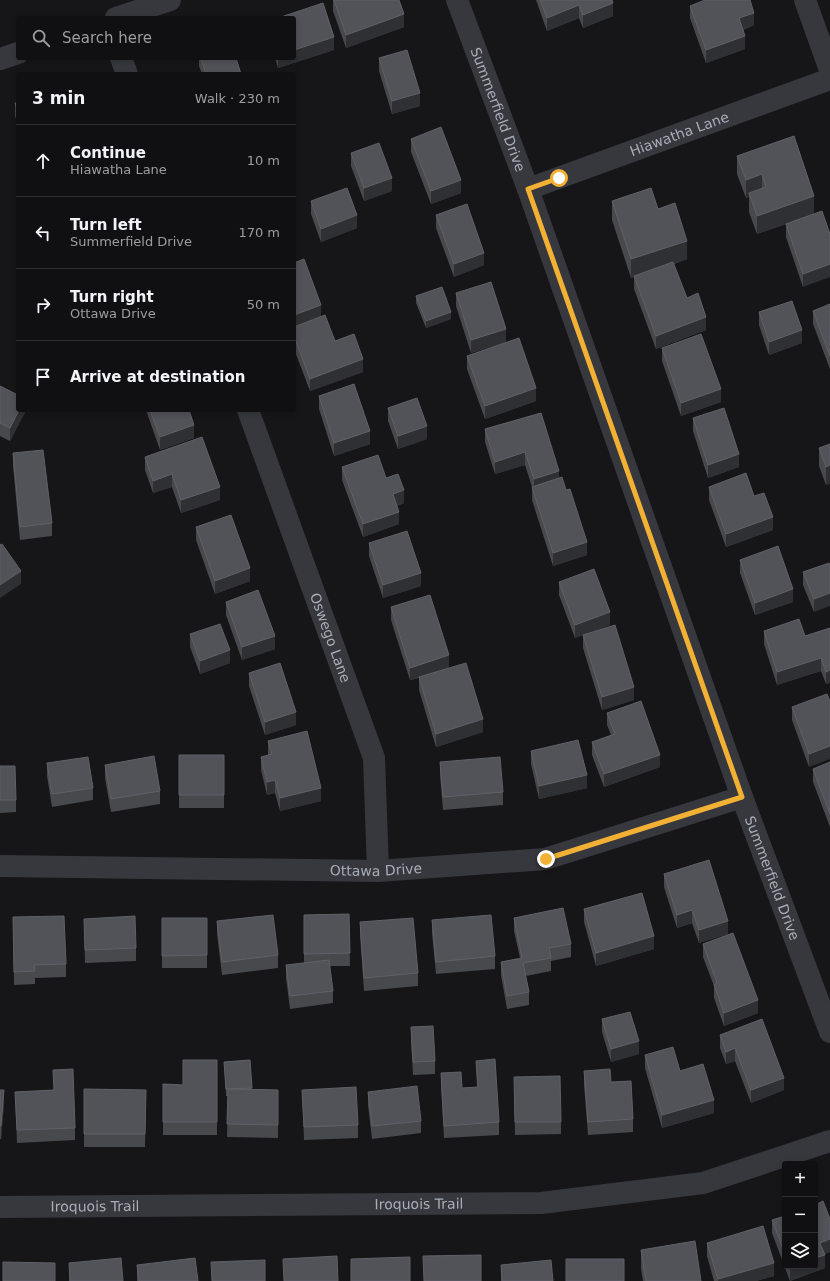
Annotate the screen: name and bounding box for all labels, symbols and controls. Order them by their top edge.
search box [16,16,296,60]
icon: search [30,27,52,49]
text: Search here [62,29,152,47]
street label: Summerfield Drive [468,45,529,174]
text: 3 min [32,88,85,108]
text: Walk · 230 m [195,91,280,106]
street label: Hiawatha Lane [627,109,731,159]
text: Continue [70,144,146,162]
icon: ahead [32,150,54,172]
text: 10 m [247,153,280,168]
text: Hiawatha Lane [70,162,167,177]
route start [550,169,568,187]
text: Turn left [70,216,142,234]
icon: left [32,222,54,244]
text: 170 m [238,225,280,240]
text: Summerfield Drive [70,234,192,249]
text: Turn right [70,288,154,306]
icon: right [32,294,54,316]
text: 50 m [247,297,280,312]
text: Ottawa Drive [70,306,156,321]
icon: arrive [32,366,54,388]
text: Arrive at destination [70,368,245,386]
street label: Oswego Lane [307,591,354,685]
street label: Summerfield Drive [742,814,803,942]
route end [537,850,555,868]
street label: Ottawa Drive [330,860,423,879]
map controls [782,1161,818,1269]
button: + [782,1161,818,1197]
street label: Iroquois Trail [375,1196,463,1212]
button: − [782,1197,818,1233]
street label: Iroquois Trail [51,1198,139,1215]
button: layers [782,1233,818,1269]

